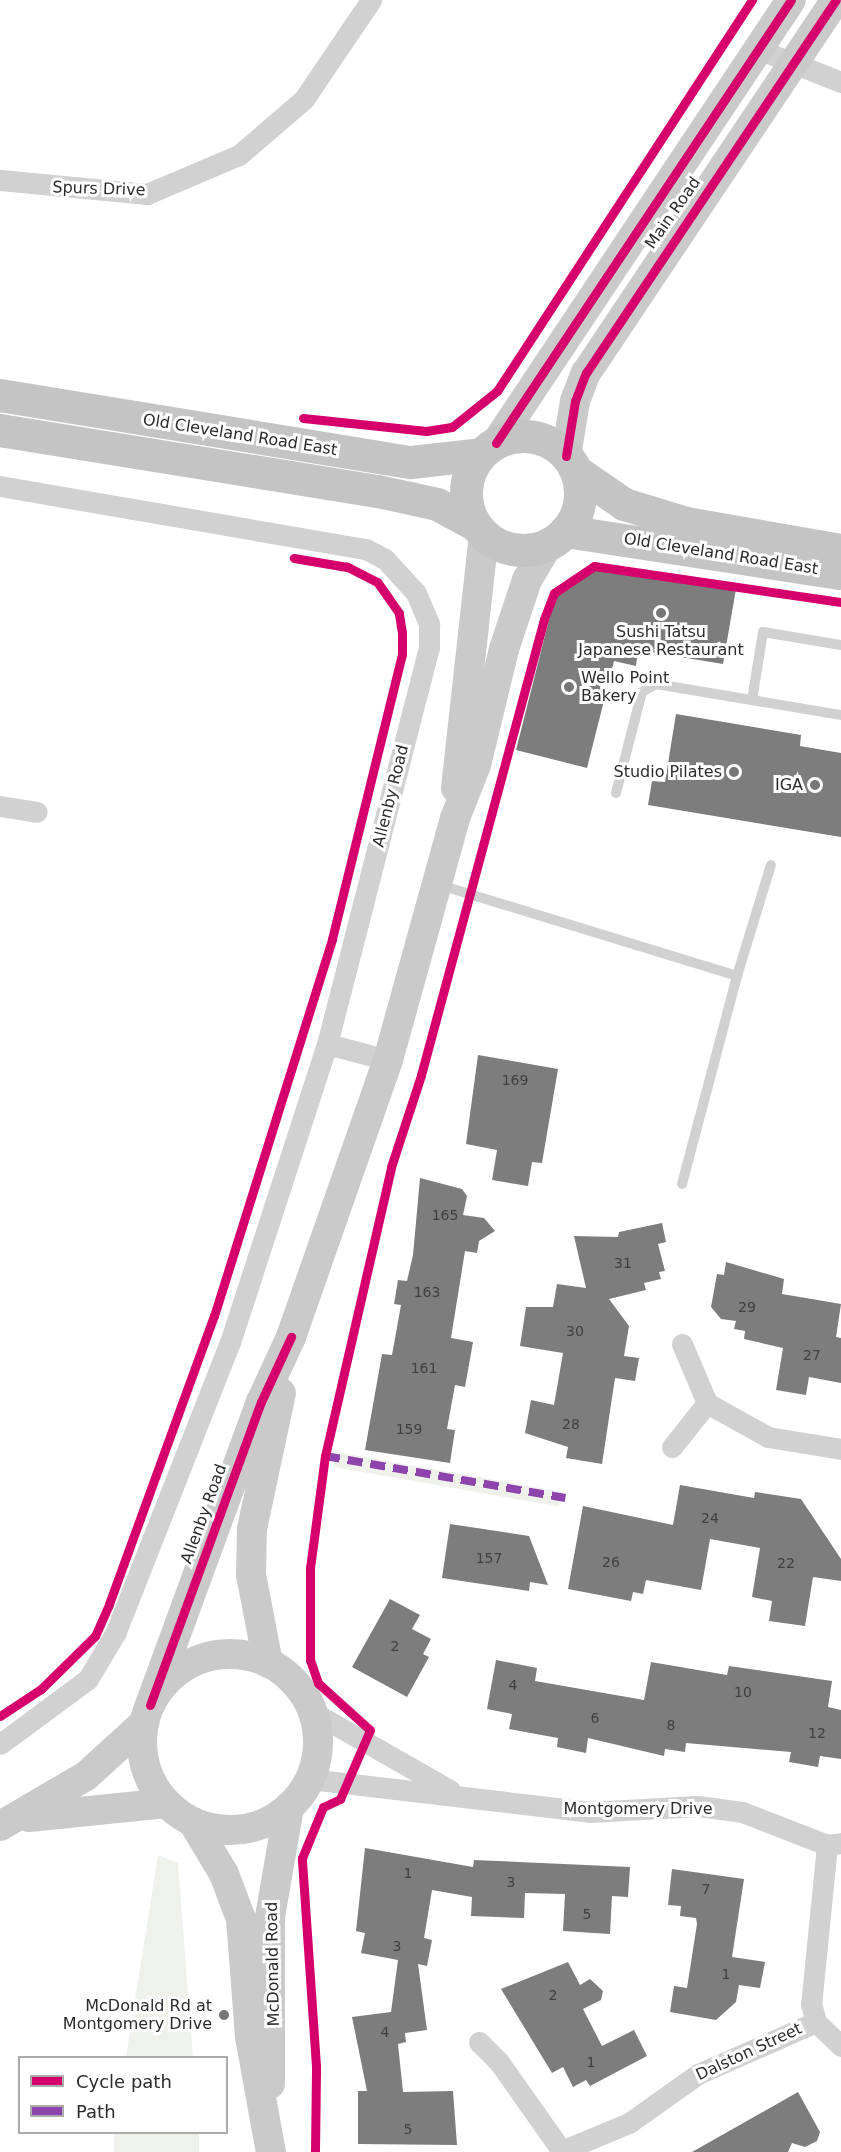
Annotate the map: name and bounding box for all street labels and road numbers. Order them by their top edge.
street label: Main Road [641,173,705,253]
street label: Spurs Drive [52,178,146,200]
street label: Old Cleveland Road East [141,410,339,460]
street label: Old Cleveland Road East [622,529,820,579]
street label: Allenby Road [369,743,413,849]
street label: Allenby Road [177,1462,231,1566]
street label: Montgomery Drive [563,1799,713,1819]
street label: McDonald Road [262,1902,284,2026]
street label: Dalston Street [693,2019,805,2085]

